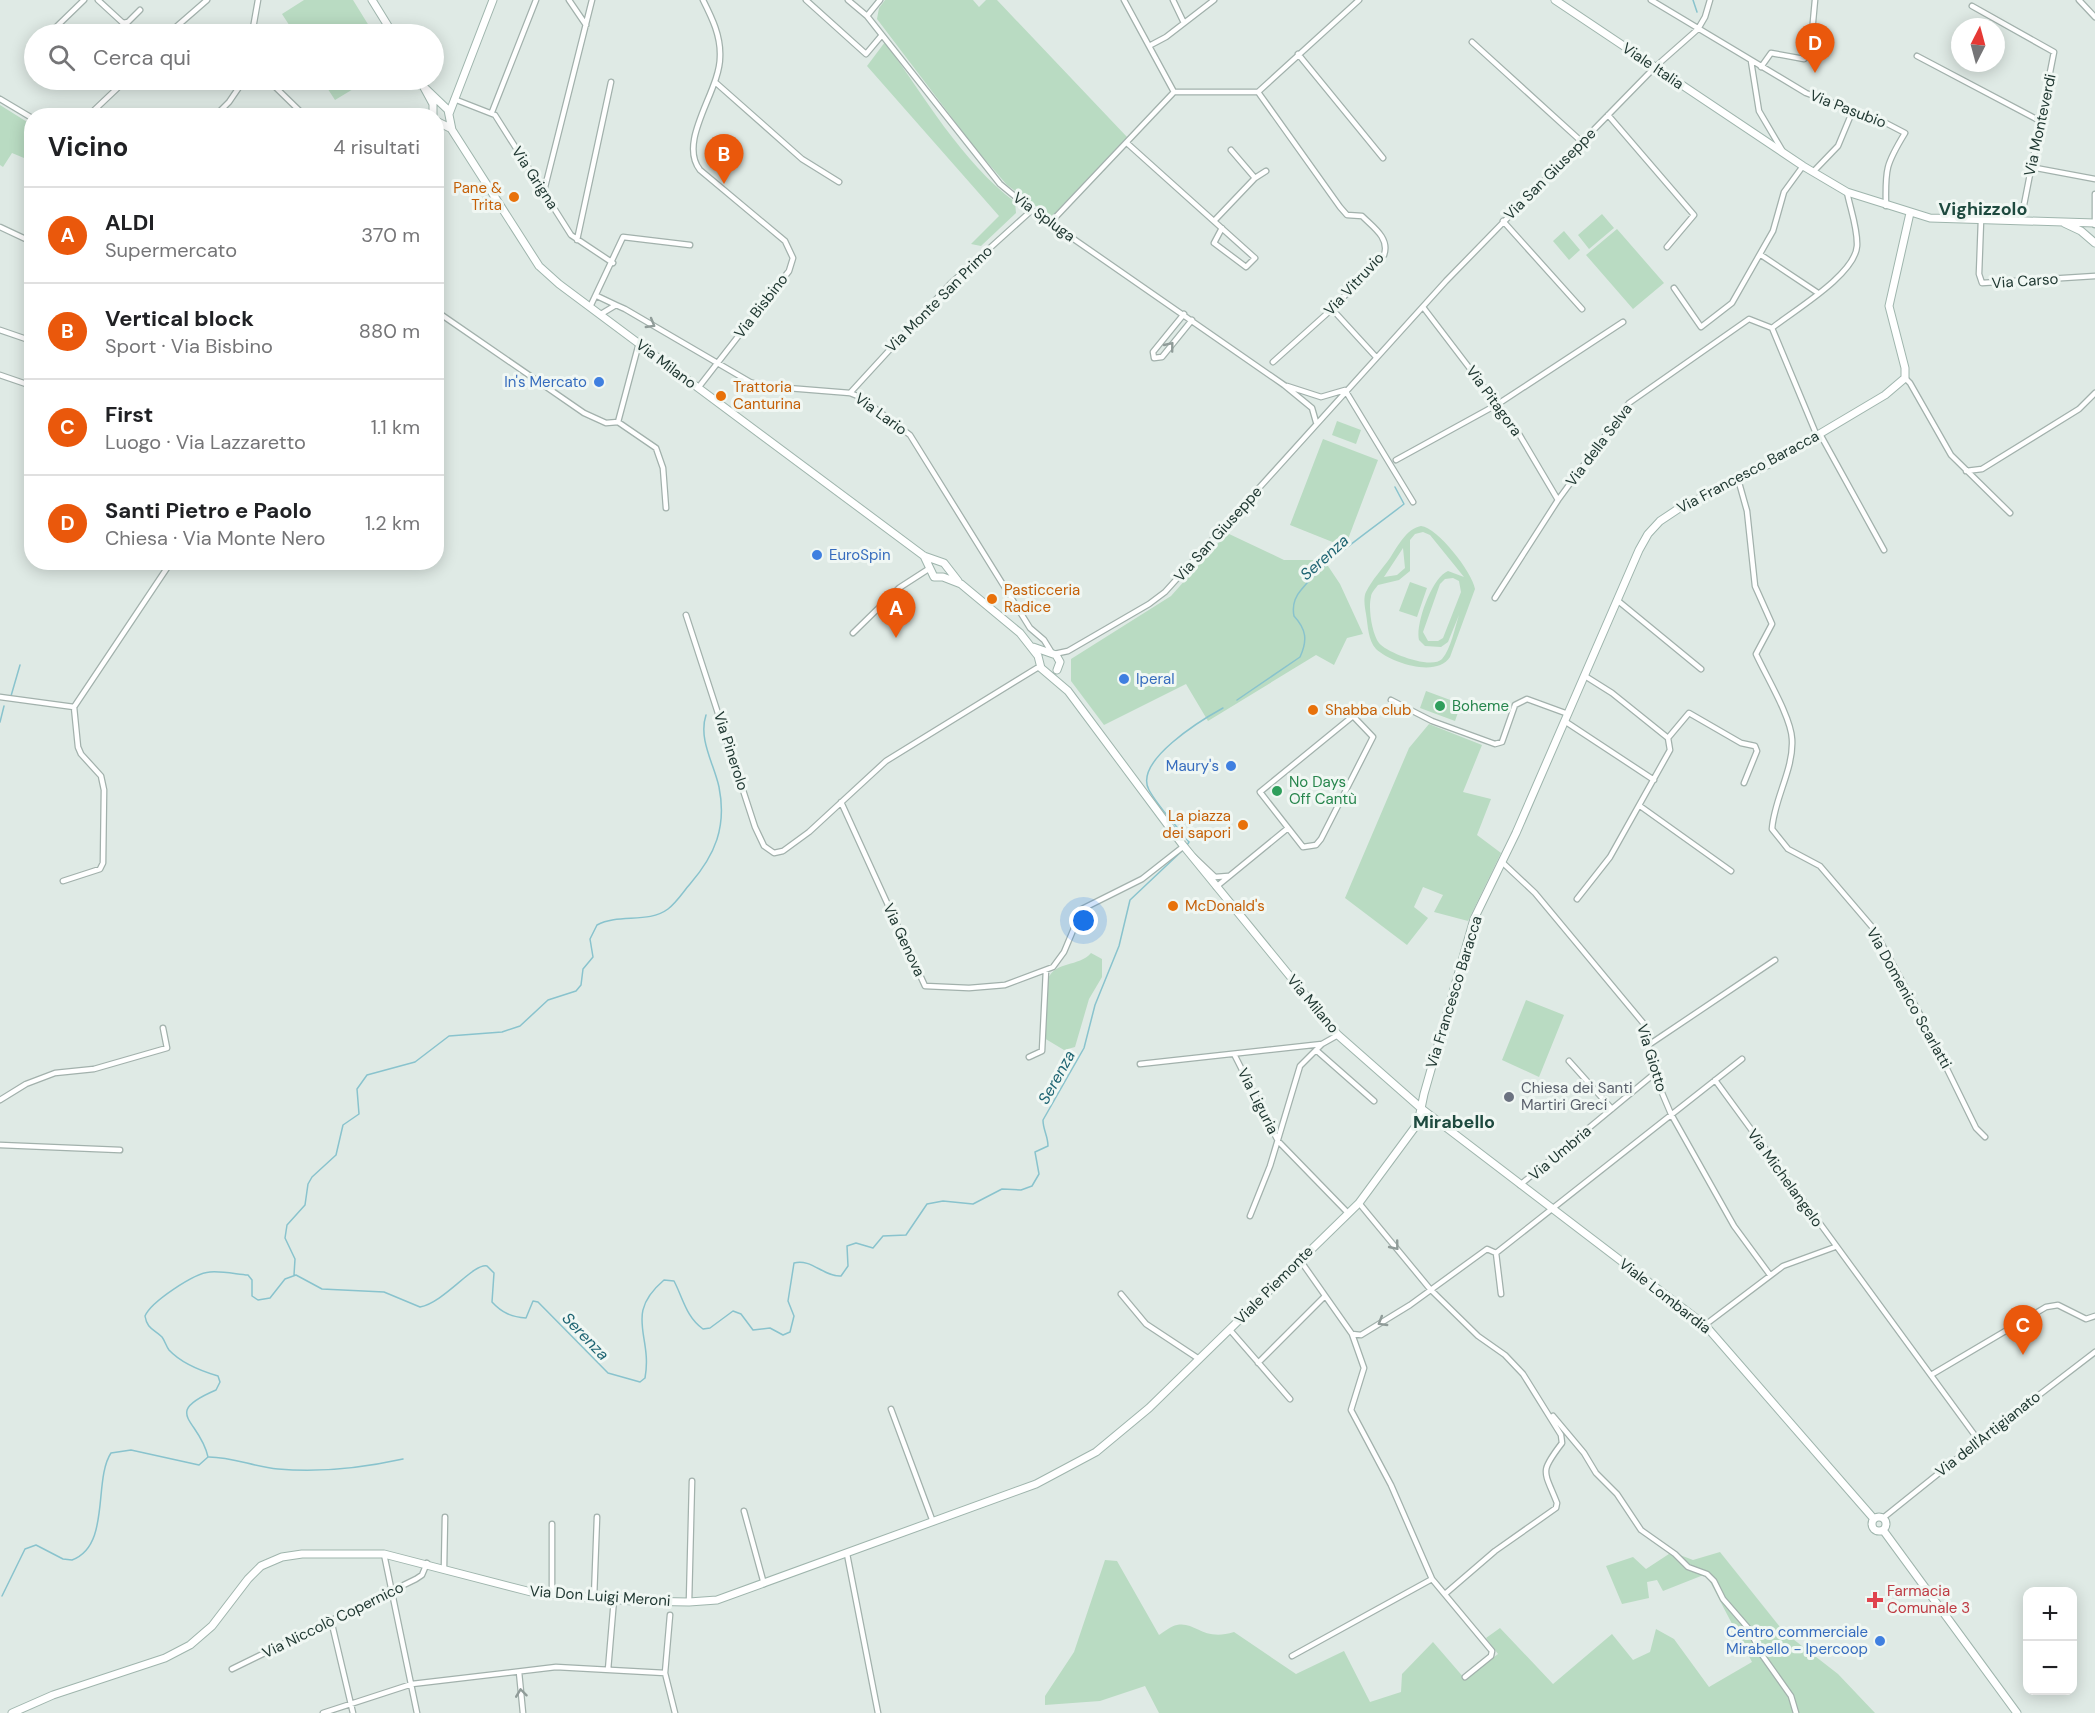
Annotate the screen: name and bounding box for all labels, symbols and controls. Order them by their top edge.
north arrow [1951,18,2005,72]
pin: D [1796,23,1834,73]
search box [24,24,444,90]
street label: Viale Italia [1618,38,1688,94]
icon: search [45,41,78,74]
text: Cerca qui [93,43,191,72]
street label: Via Monteverdi [2019,72,2061,178]
street label: Via Pasubio [1807,85,1889,133]
street label: Via San Giuseppe [1500,124,1600,224]
text: Vicino [48,130,128,164]
text: 4 risultati [333,134,420,160]
pin: B [704,134,744,184]
street label: Via Grigna [507,143,563,213]
place label: Pane & Trita [453,178,502,215]
street label: Via Spluga [1009,188,1079,246]
marker: Pane & Trita [507,190,521,204]
district label: Vighizzolo [1939,197,2027,221]
text: ALDI [105,208,154,237]
text: A [60,222,75,248]
text: 370 m [361,222,420,248]
text: Supermercato [105,237,237,263]
street label: Via Monte San Primo [881,241,997,357]
street label: Via Vitruvio [1319,248,1389,320]
street label: Via Carso [1991,269,2059,293]
street label: Via Bisbino [730,270,792,342]
text: Vertical block [105,304,254,333]
one-way arrow [645,317,656,329]
text: B [61,318,74,344]
text: 880 m [359,318,420,344]
text: Sport · Via Bisbino [105,333,273,359]
street label: Via Milano [632,335,700,393]
one-way arrow [1163,342,1174,353]
street label: Via Pitagora [1462,362,1526,440]
place label: In's Mercato [504,372,587,392]
marker: In's Mercato [592,375,606,389]
place label: Trattoria Canturina [733,377,801,414]
street label: Via Lario [851,388,911,440]
marker: Trattoria Canturina [714,389,728,403]
text: First [105,400,153,429]
street label: Via della Selva [1561,400,1637,490]
text: C [60,414,75,440]
text: 1.1 km [371,414,420,440]
street label: Via Francesco Baracca [1673,426,1823,518]
text: Luogo · Via Lazzaretto [105,429,306,455]
street label: Via San Giuseppe [1170,482,1266,586]
text: Santi Pietro e Paolo [105,496,312,525]
text: D [60,510,75,536]
text: 1.2 km [365,510,420,536]
text: Chiesa · Via Monte Nero [105,525,325,551]
water label: Serenza [1295,530,1353,585]
place label: EuroSpin [829,545,891,565]
marker: EuroSpin [810,548,824,562]
place label: Pasticceria Radice [1004,580,1080,617]
pin: A [876,588,916,638]
marker: Pasticceria Radice [985,592,999,606]
place label: Iperal [1136,669,1174,689]
marker: Iperal [1117,672,1131,686]
place label: Boheme [1452,696,1509,716]
marker: Boheme [1433,699,1447,713]
place label: Shabba club [1325,700,1411,720]
marker: Shabba club [1306,703,1320,717]
street label: Via Pinerolo [709,709,753,793]
place label: Maury's [1166,756,1219,776]
marker: Maury's [1224,759,1238,773]
place label: No Days Off Cantù [1289,772,1357,809]
marker: No Days Off Cantù [1270,784,1284,798]
place label: La piazza dei sapori [1162,806,1231,843]
marker: La piazza dei sapori [1236,818,1250,832]
place label: McDonald's [1185,896,1265,916]
marker: McDonald's [1166,899,1180,913]
street label: Via Genova [878,900,930,980]
your location [1069,906,1098,935]
street label: Via Francesco Baracca [1421,913,1487,1071]
street label: Via Domenico Scarlatti [1862,924,1956,1072]
street label: Via Milano [1283,970,1344,1038]
street label: Via Giotto [1632,1022,1672,1094]
water label: Serenza [1033,1046,1080,1108]
street label: Via Liguria [1233,1065,1283,1137]
place label: Chiesa dei Santi Martiri Greci [1521,1078,1633,1115]
marker: Chiesa dei Santi Martiri Greci [1502,1090,1516,1104]
district label: Mirabello [1413,1110,1495,1134]
street label: Via Umbria [1525,1121,1595,1185]
street label: Via Michelangelo [1743,1125,1827,1231]
one-way arrow [1387,1239,1398,1250]
street label: Viale Piemonte [1230,1241,1318,1329]
street label: Viale Lombardia [1615,1254,1715,1338]
pin: C [2004,1306,2042,1355]
water label: Serenza [558,1308,614,1365]
one-way arrow [1378,1315,1388,1327]
street label: Via dell'Artigianato [1931,1387,2045,1481]
street label: Via Niccolò Copernico [259,1577,407,1663]
street label: Via Don Luigi Meroni [529,1581,671,1611]
place label: Farmacia Comunale 3 [1887,1581,1970,1618]
map controls [2023,1587,2077,1695]
button: + [2023,1587,2077,1641]
marker: Farmacia Comunale 3 [1868,1593,1882,1607]
place label: Centro commerciale Mirabello - Ipercoop [1726,1622,1868,1659]
marker: Centro commerciale Mirabello - Ipercoop [1873,1634,1887,1648]
button: − [2023,1641,2077,1695]
one-way arrow [515,1688,528,1697]

